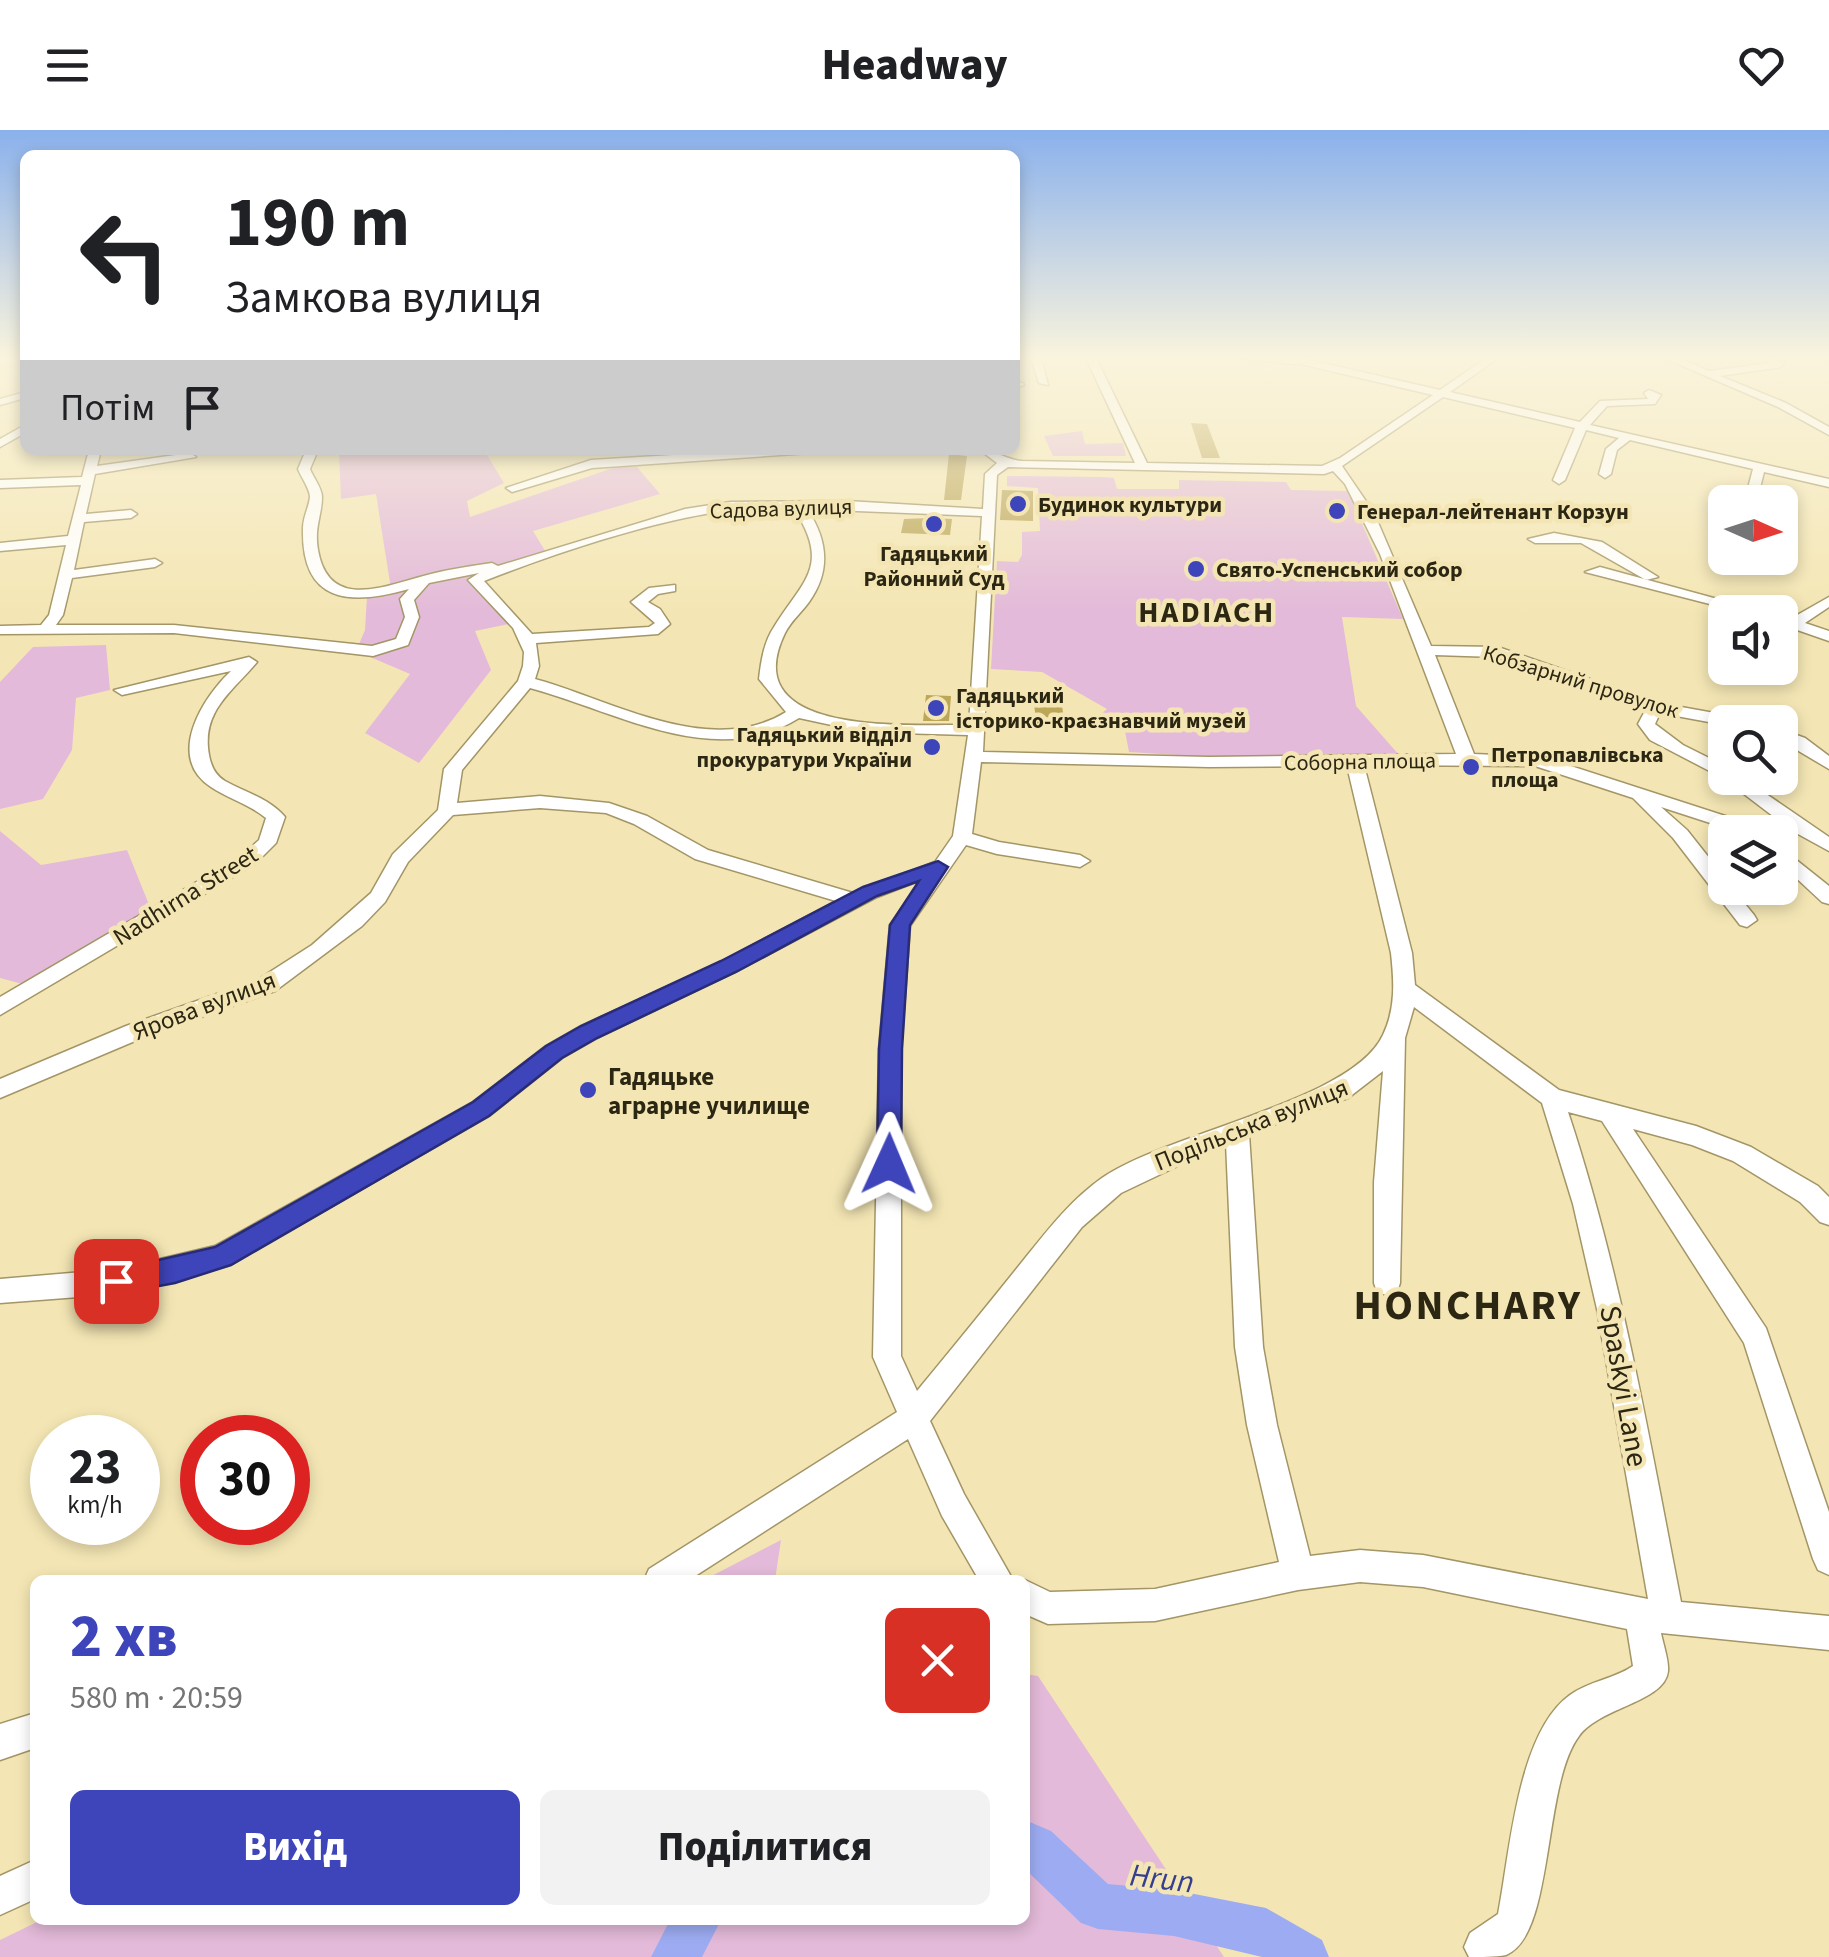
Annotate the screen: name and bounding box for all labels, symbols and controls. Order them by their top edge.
text: Headway [821,33,1008,97]
icon: menu [40,38,95,93]
icon: heart [1734,38,1789,93]
text: 190 m [225,173,410,273]
icon: left [60,190,190,320]
text: Замкова вулиця [225,266,542,330]
icon: arrive [175,380,230,435]
text: Потім [60,381,155,435]
north arrow [1708,485,1798,575]
map controls [1708,485,1798,905]
place label: Будинок культури [1038,489,1222,521]
street label: Садова вулиця [709,491,853,527]
marker: Будинок культури [1007,493,1029,515]
place label: Генерал-лейтенант Корзун [1357,496,1629,528]
marker: Генерал-лейтенант Корзун [1326,500,1348,522]
marker: Гадяцький Районний Суд [923,513,945,535]
place label: Гадяцький Районний Суд [863,538,1005,595]
place label: Свято-Успенський собор [1216,554,1463,586]
marker: Свято-Успенський собор [1185,558,1207,580]
district label: HADIACH [1138,591,1276,634]
button: sound [1708,595,1798,685]
street label: Кобзарний провулок [1479,637,1682,727]
place label: Гадяцький історико-краєзнавчий музей [956,680,1246,737]
marker: Гадяцький історико-краєзнавчий музей [925,697,947,719]
button: search [1708,705,1798,795]
place label: Гадяцький відділ прокуратури України [697,719,912,776]
marker: Гадяцький відділ прокуратури України [921,736,943,758]
place label: Петропавлівська площа [1491,739,1664,796]
street label: Соборна площа [1284,745,1436,779]
marker: Петропавлівська площа [1460,756,1482,778]
button: layers [1708,815,1798,905]
street label: Nadhirna Street [106,837,265,955]
street label: Ярова вулиця [128,962,281,1050]
place label: Гадяцьке аграрне училище [608,1059,810,1124]
street label: Подільська вулиця [1149,1070,1354,1180]
marker: Гадяцьке аграрне училище [577,1079,599,1101]
position arrow [837,1112,941,1216]
pin [74,1239,159,1324]
icon: arrive [89,1254,144,1309]
district label: HONCHARY [1354,1276,1582,1336]
street label: Spaskyi Lane [1588,1302,1659,1470]
speed limit sign: 30 [180,1415,310,1545]
text: 23 [69,1432,121,1503]
text: km/h [67,1487,123,1523]
text: 2 хв [70,1595,178,1680]
button: close [885,1608,990,1713]
text: 580 m · 20:59 [70,1675,243,1721]
button: Вихід [70,1790,520,1905]
button: Поділитися [540,1790,990,1905]
water label: Hrun [1127,1852,1197,1906]

